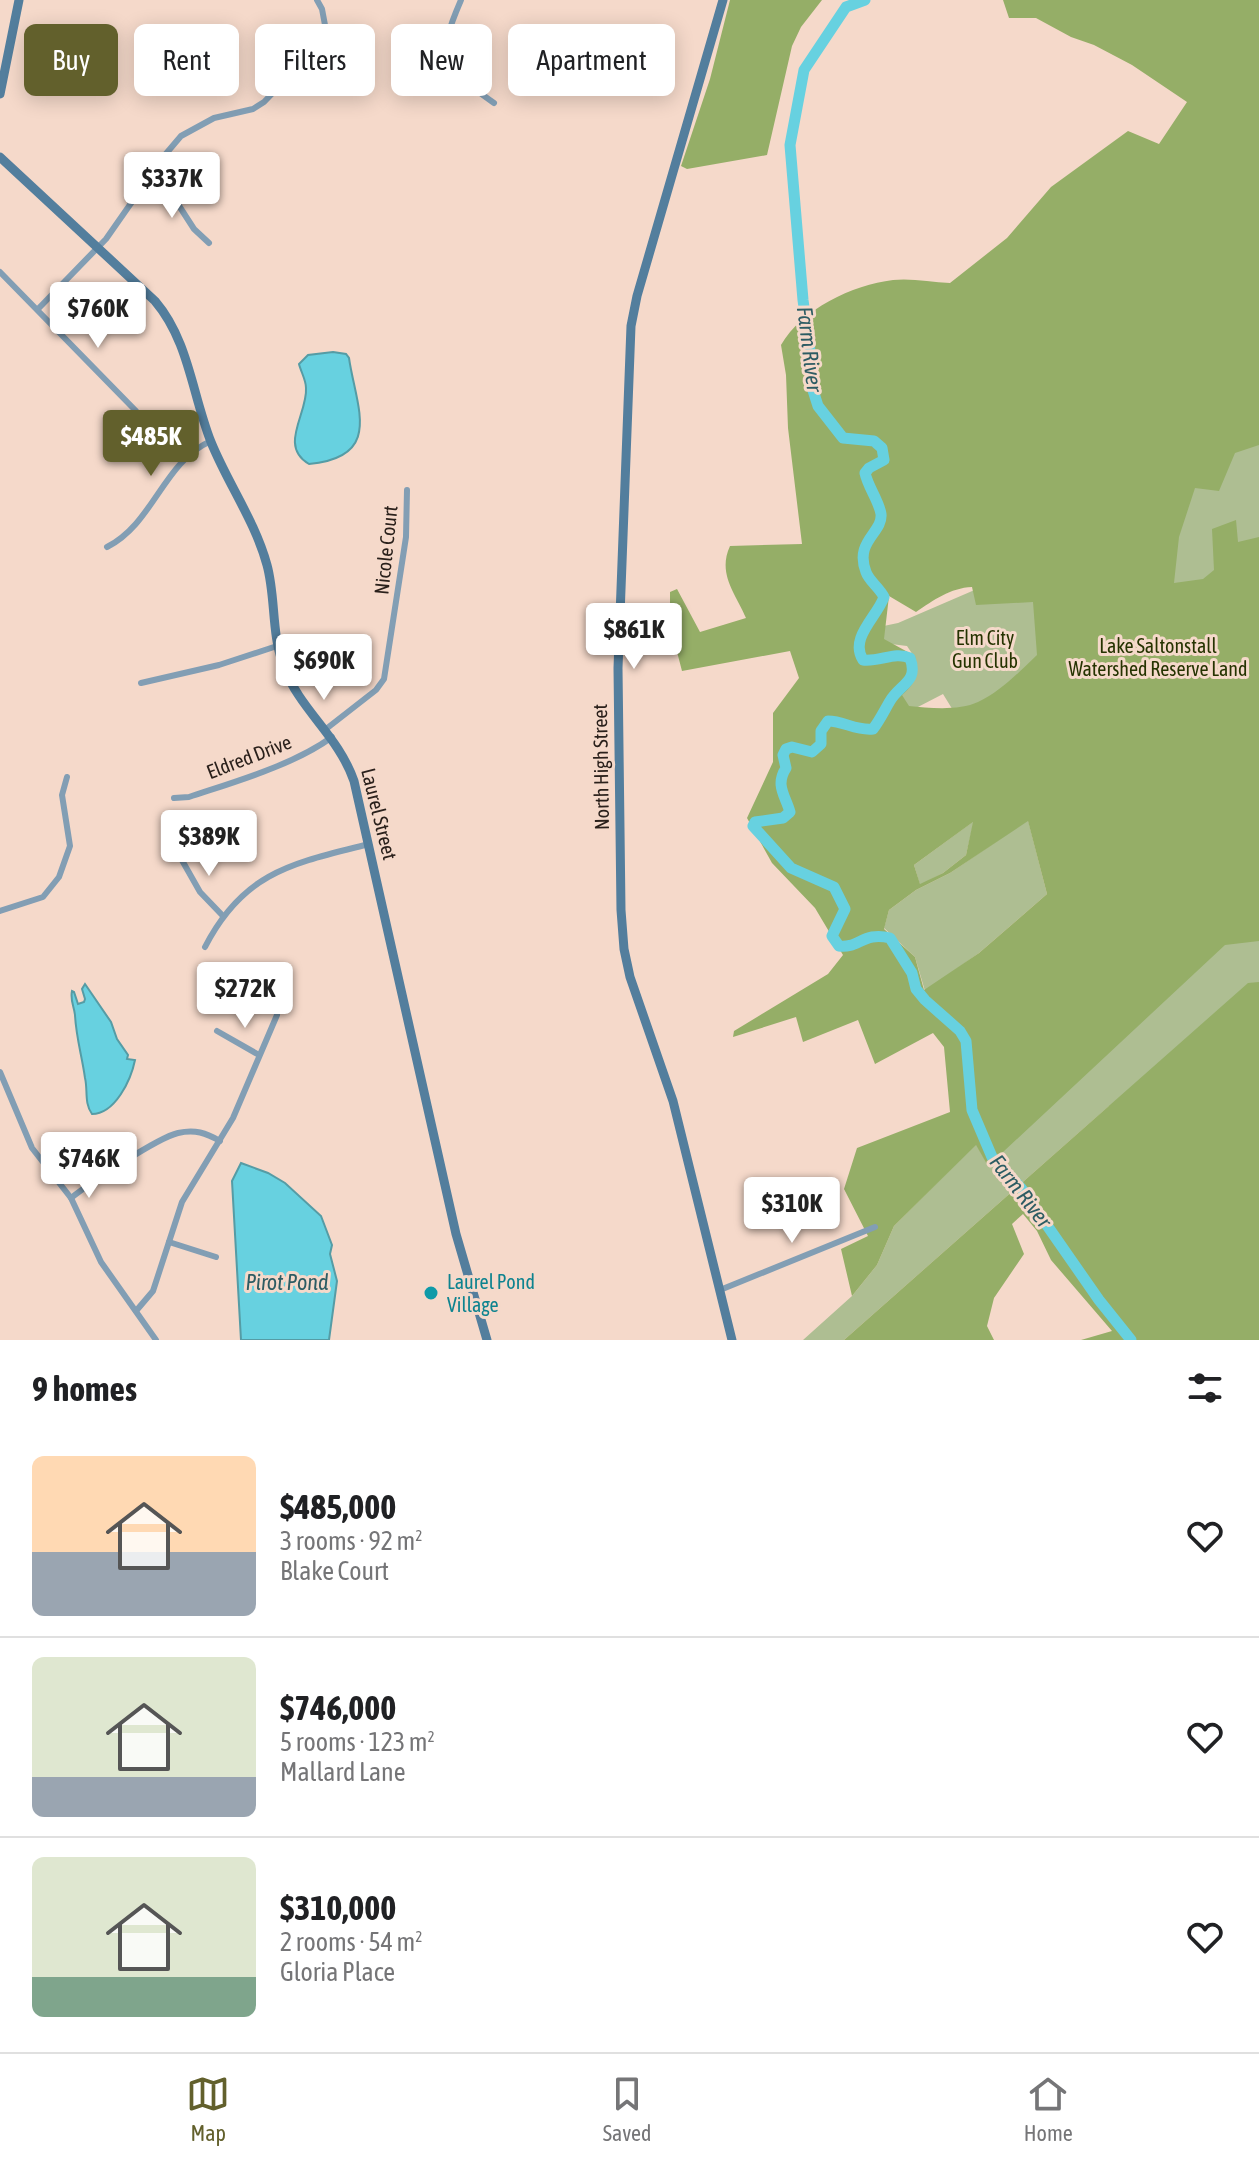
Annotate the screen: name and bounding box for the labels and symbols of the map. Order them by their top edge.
pin: $337K [116,152,228,220]
pin: $760K [42,282,154,350]
water label: Farm River [792,305,828,394]
pin: $485K [95,410,207,478]
street label: Nicole Court [369,504,402,596]
pin: $861K [578,603,690,671]
park label: Elm City Gun Club [952,626,1018,672]
pin: $690K [268,634,380,702]
park label: Lake Saltonstall Watershed Reserve Land [1069,634,1247,680]
street label: North High Street [588,703,613,830]
street label: Eldred Drive [203,730,295,783]
street label: Laurel Street [357,766,402,862]
pin: $389K [153,810,265,878]
pin: $272K [189,962,301,1030]
pin: $746K [33,1132,145,1200]
water label: Farm River [984,1149,1058,1234]
pin: $310K [736,1177,848,1245]
water label: Pirot Pond [246,1269,328,1295]
place label: Laurel Pond Village [447,1270,535,1316]
marker: Laurel Pond Village [422,1284,440,1302]

